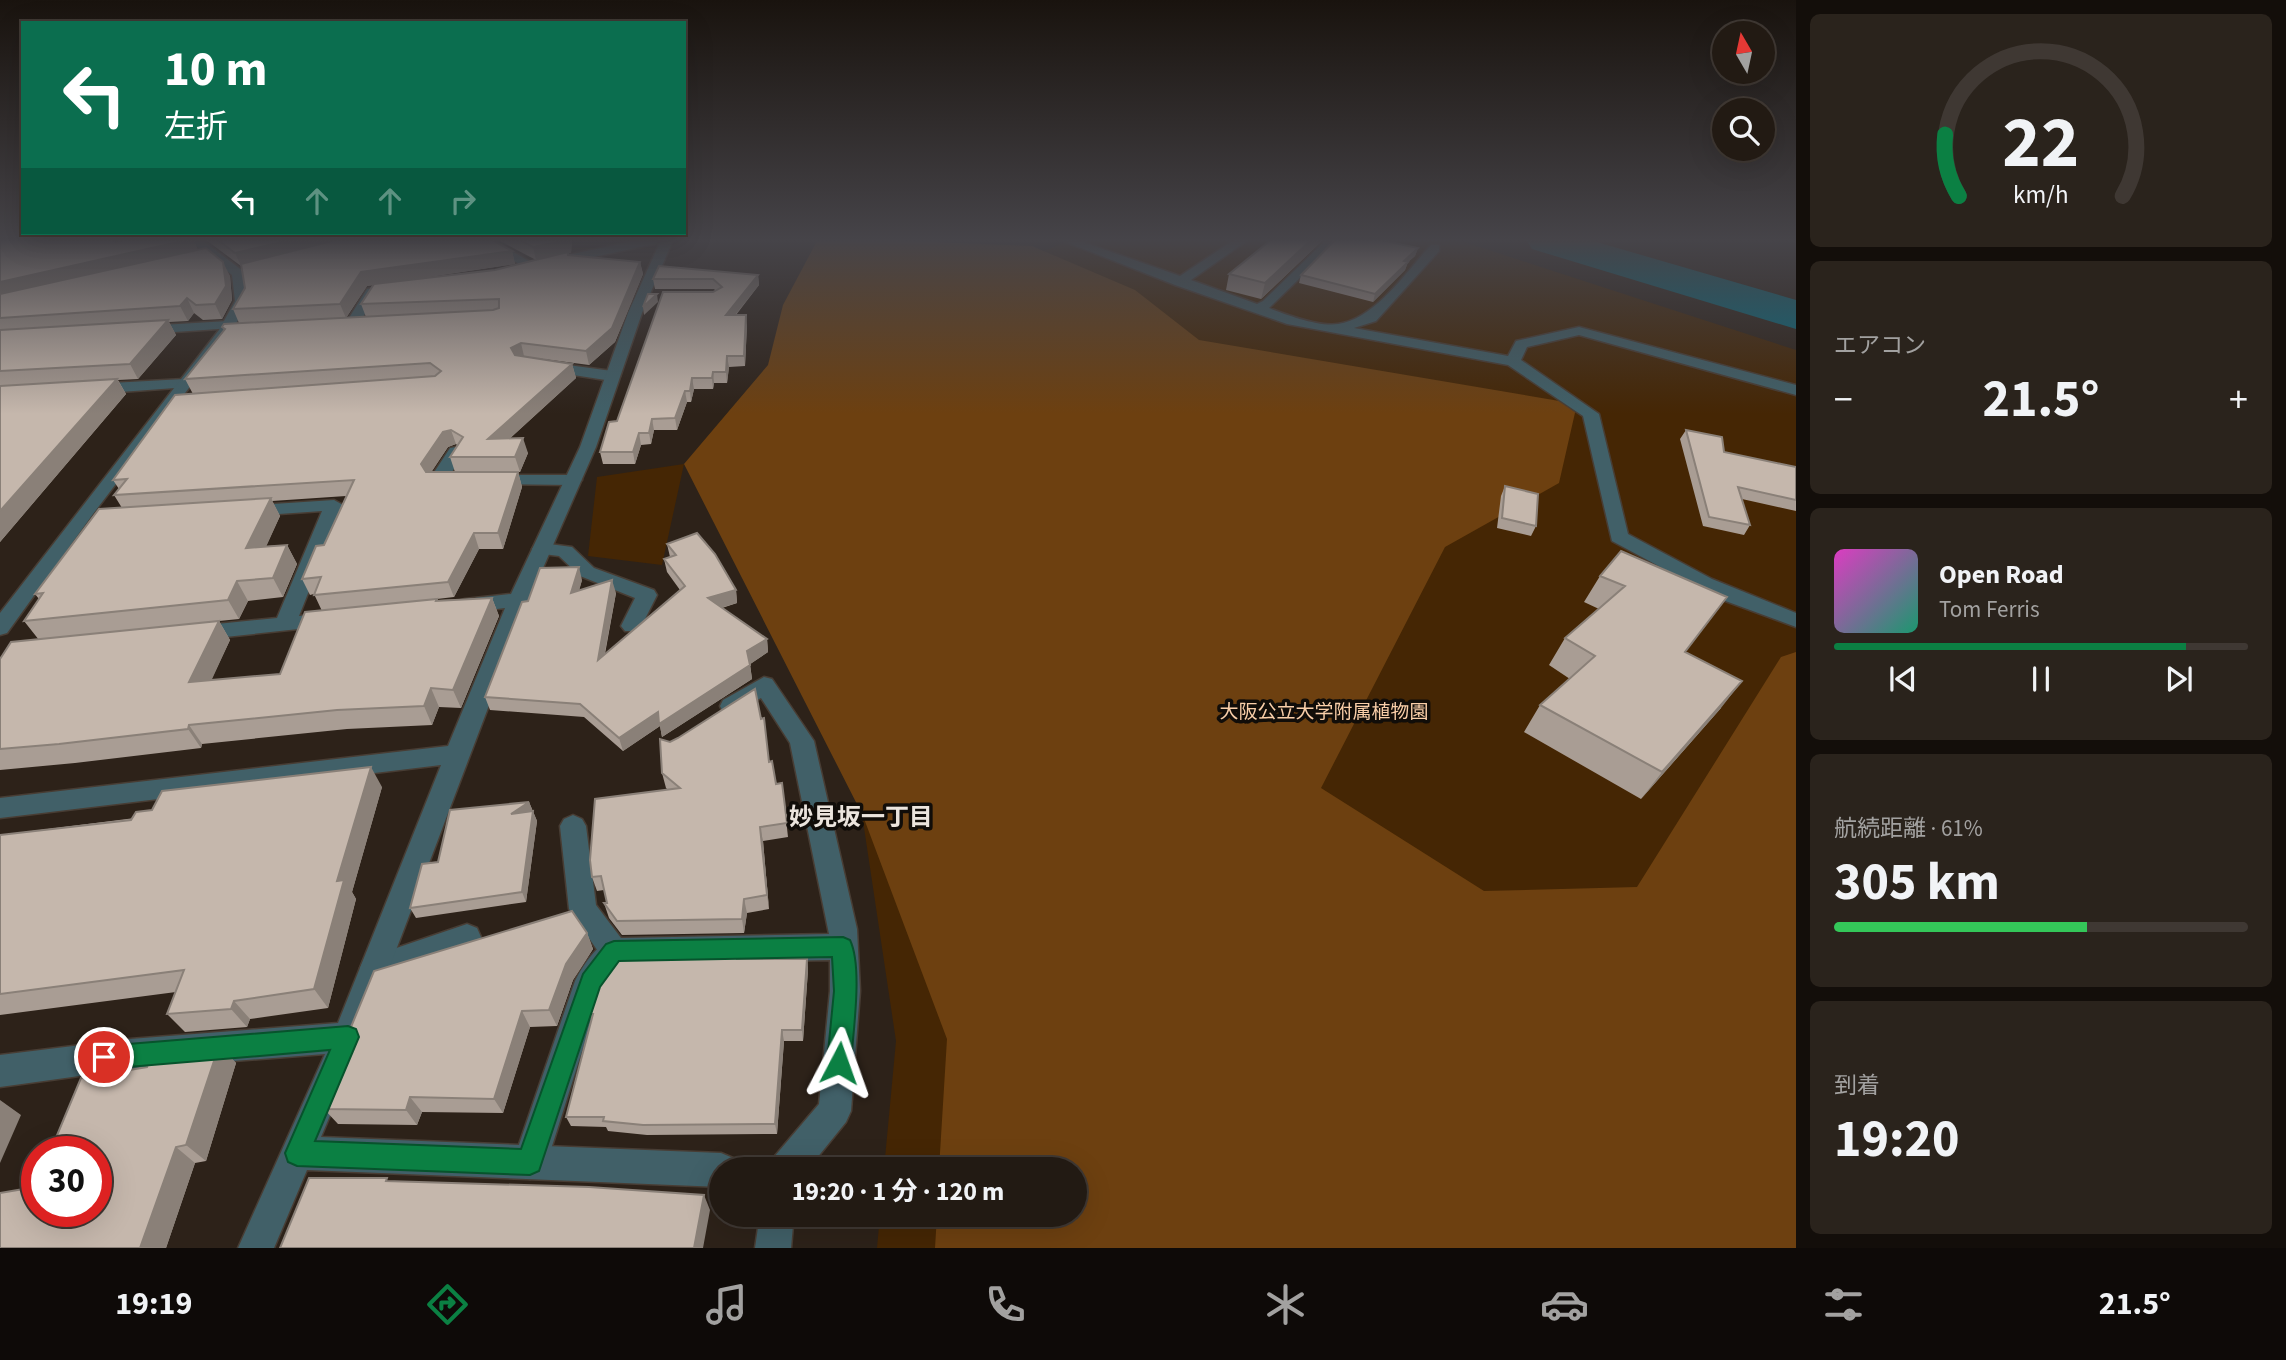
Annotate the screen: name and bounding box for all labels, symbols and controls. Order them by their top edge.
north arrow [1712,21,1774,84]
map controls [1712,21,1775,161]
text: 10 m [164,35,268,105]
icon: left [49,49,140,140]
text: 22 [2003,92,2079,196]
button: search [1712,98,1775,161]
text: 左折 [164,104,228,150]
text: km/h [2013,177,2069,213]
icon: left [225,182,263,220]
icon: ahead [298,182,336,220]
icon: ahead [371,182,409,220]
icon: right [444,182,482,220]
text: エアコン [1834,329,1926,362]
text: 21.5° [1983,363,2099,437]
text: − [1834,373,1853,427]
text: + [2229,373,2248,427]
text: Open Road [1939,556,2064,593]
text: Tom Ferris [1939,593,2040,626]
icon: previous [1884,660,1922,698]
icon: pause [2022,660,2060,698]
icon: next [2160,660,2198,698]
park label: 大阪公立大学附属植物園 [1219,699,1429,726]
district label: 妙見坂一丁目 [789,800,933,835]
text: 航続距離 · 61% [1834,812,1983,845]
text: 305 km [1834,846,2000,920]
position arrow [802,1026,876,1100]
pin [74,1027,134,1087]
icon: arrive [85,1038,123,1076]
text: 到着 [1834,1069,1880,1102]
text: 19:20 [1834,1103,1959,1177]
speed limit sign: 30 [21,1136,112,1227]
text: 19:20 · 1 分 · 120 m [792,1173,1004,1210]
icon: directions [423,1280,472,1329]
icon: music [702,1280,751,1329]
icon: phone [981,1280,1030,1329]
icon: climate [1261,1280,1310,1329]
icon: car [1540,1280,1589,1329]
icon: filters [1819,1280,1868,1329]
text: 19:19 [115,1281,192,1327]
text: 21.5° [2099,1281,2171,1327]

